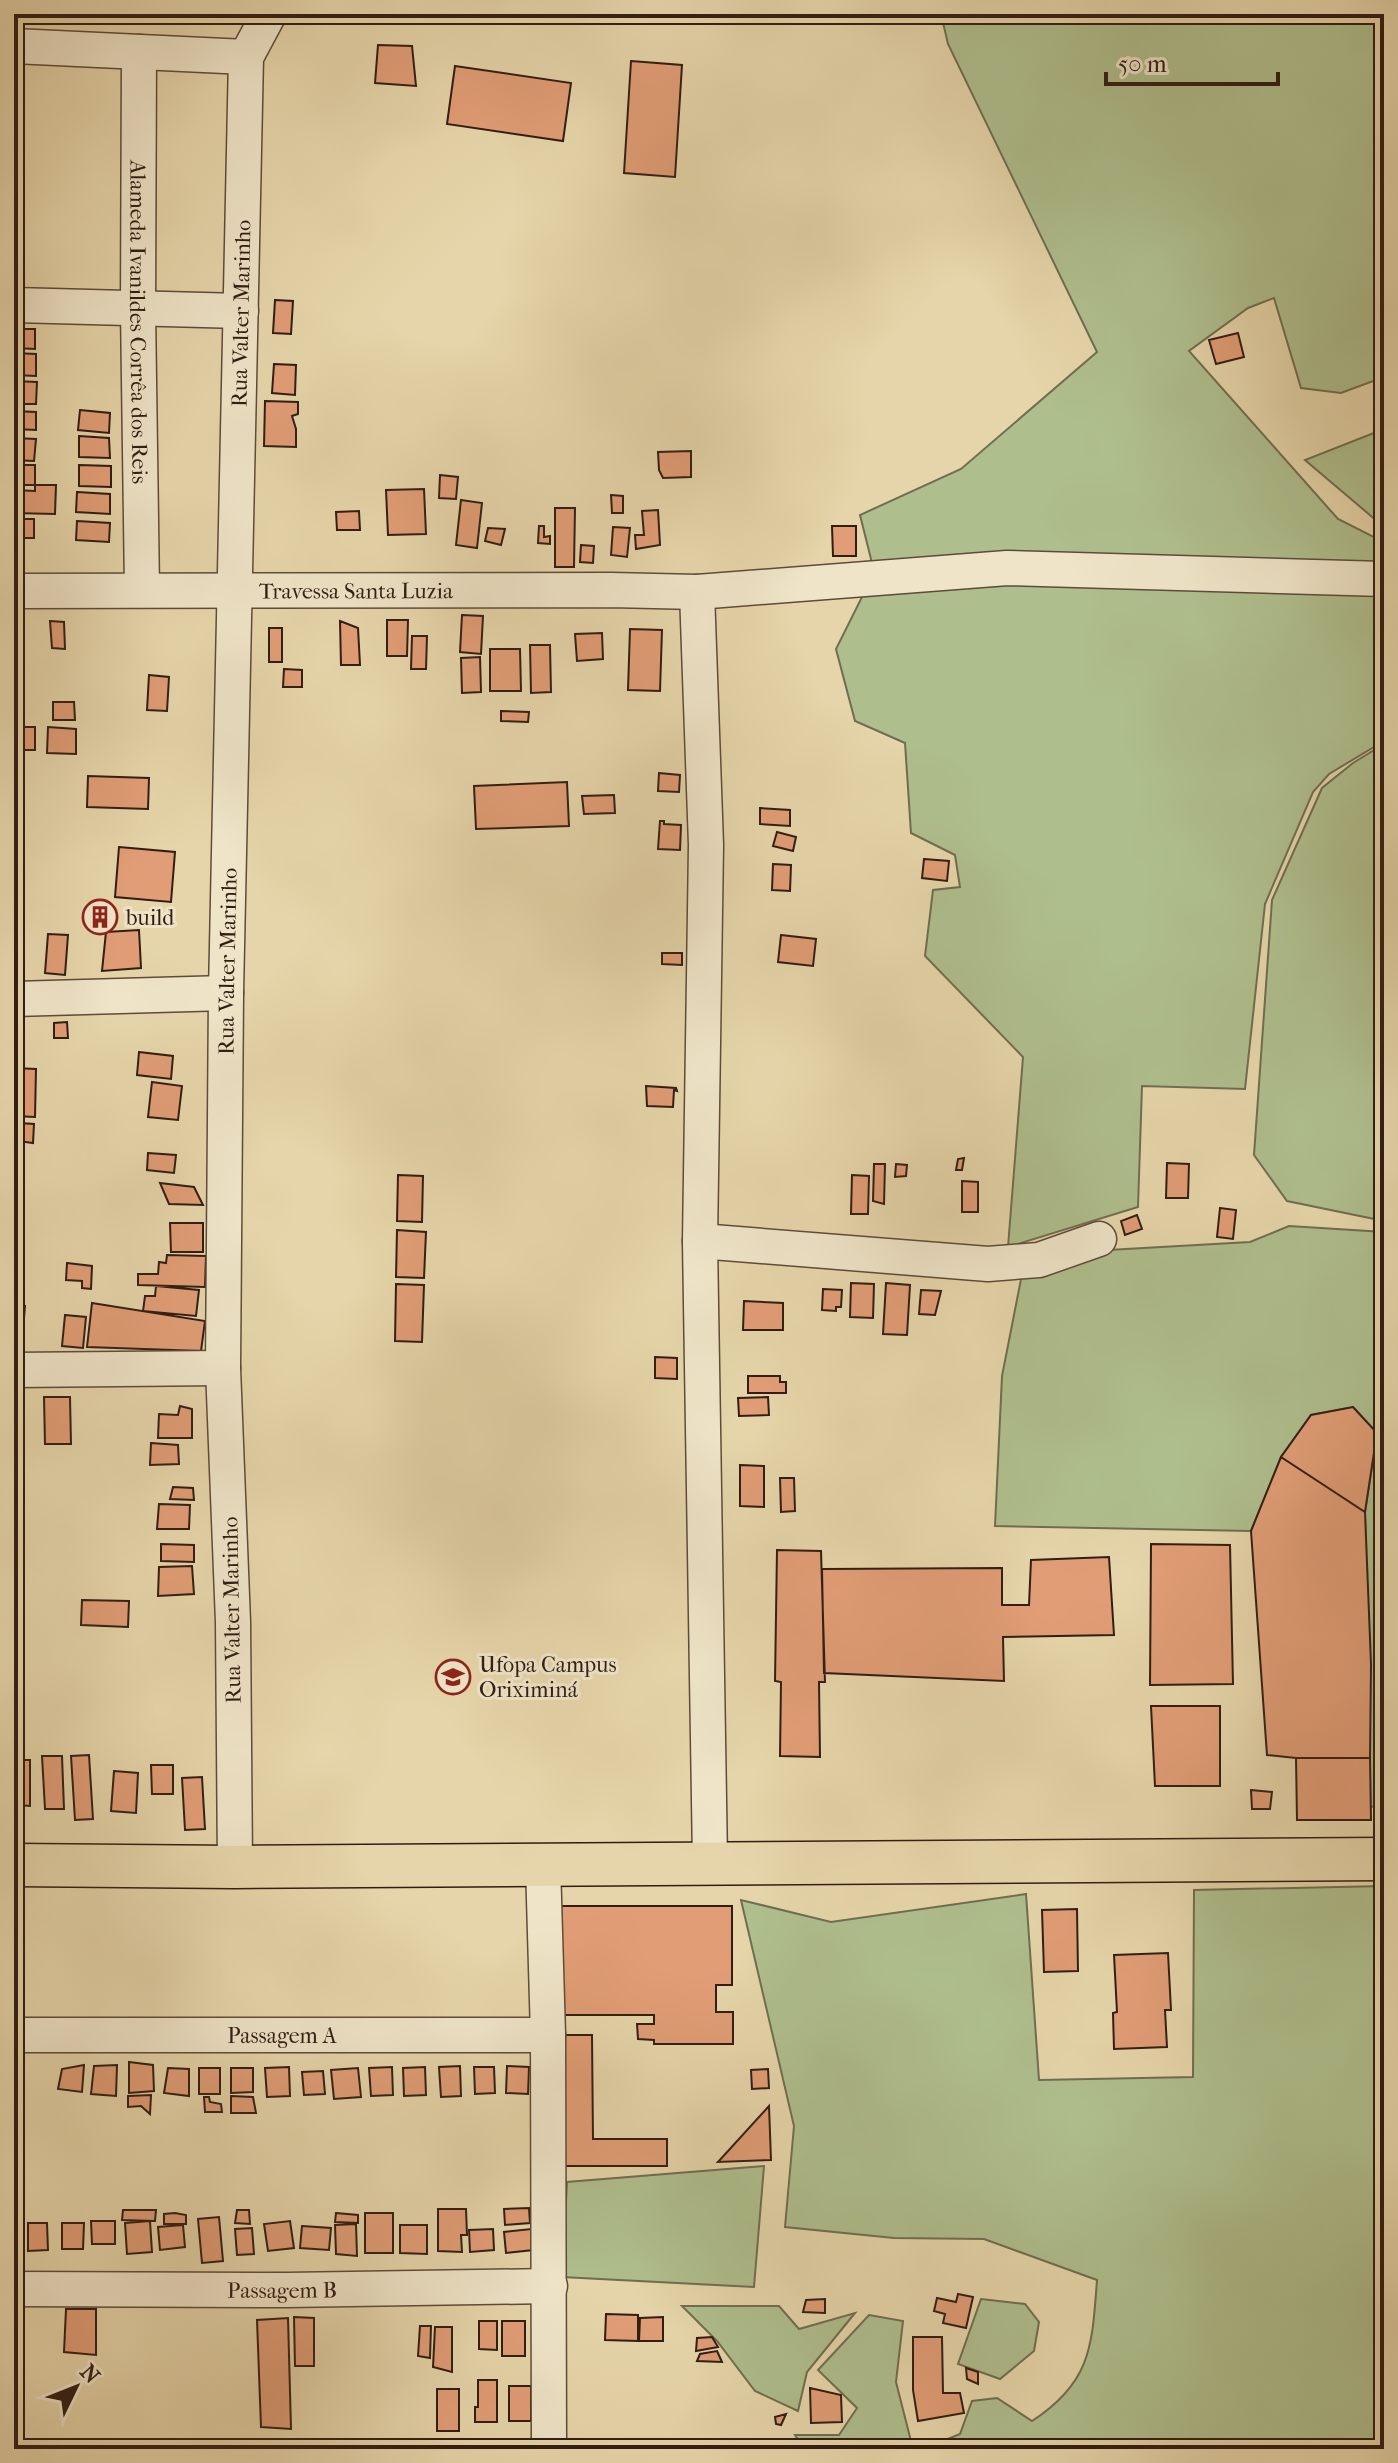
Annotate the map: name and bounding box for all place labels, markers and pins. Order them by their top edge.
building icon: build [81,898,119,936]
place label: build [125,905,175,931]
place label: Ufopa Campus Oriximiná [479,1652,617,1703]
school or university icon: Ufopa Campus Oriximiná [434,1658,472,1696]

